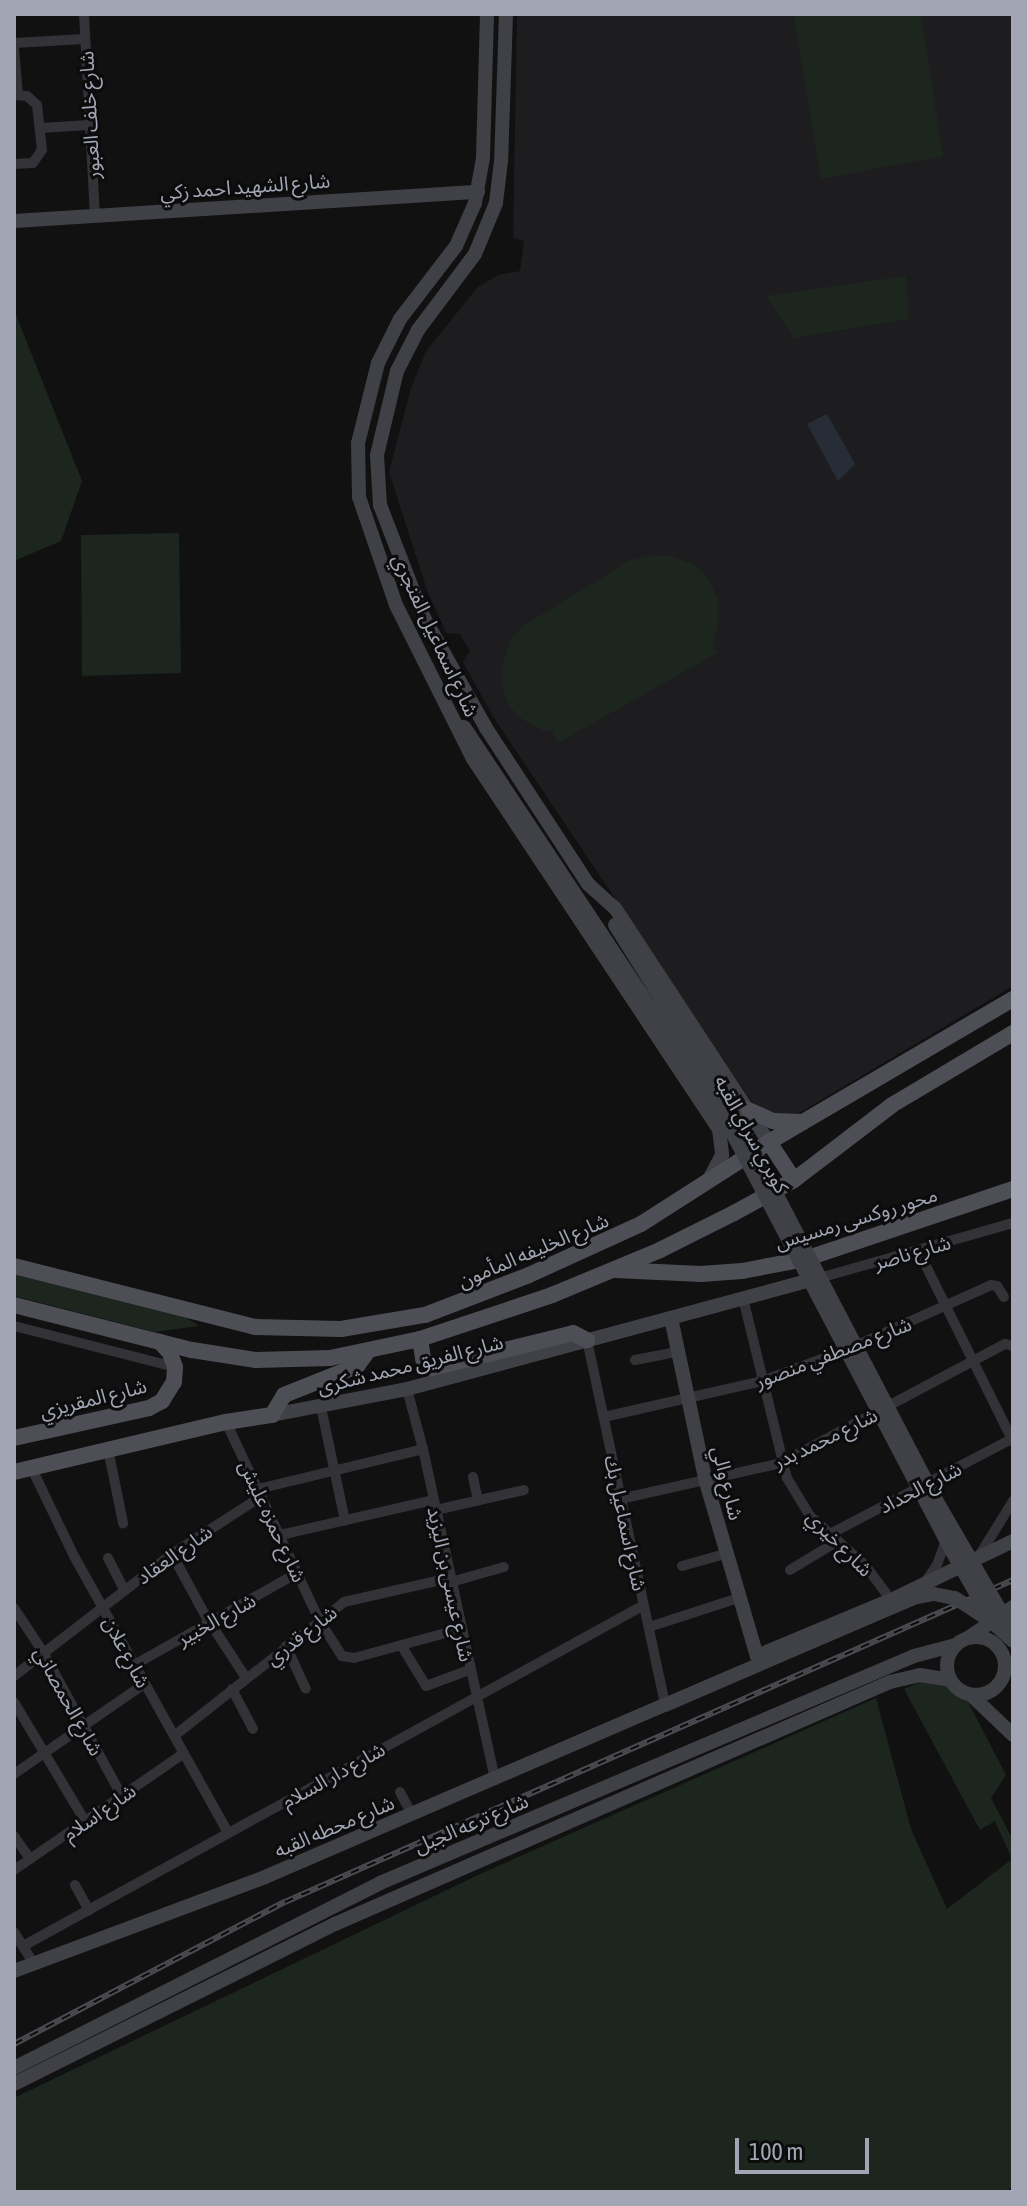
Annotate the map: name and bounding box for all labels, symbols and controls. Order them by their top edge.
street label: شارع خلف العبور [74,50,104,180]
street label: شارع الشهيد احمد زكي [159,168,331,204]
street label: شارع اسماعيل الفنجري [388,550,484,720]
street label: كوبري سراي القبه [710,1071,794,1197]
street label: محور روكسى رمسيس [772,1182,940,1254]
street label: شارع الخليفه المأمون [454,1207,612,1293]
street label: شارع ناصر [871,1230,953,1274]
street label: شارع مصطفي منصور [751,1311,915,1393]
street label: شارع الفريق محمد شكرى [314,1329,506,1399]
street label: شارع المقريزي [37,1373,149,1423]
street label: شارع محمد بدر [769,1402,881,1474]
street label: شارع والي [707,1444,749,1522]
street label: شارع اسماعيل بك [600,1453,652,1593]
street label: شارع حمزه عليش [234,1456,312,1586]
street label: شارع الحداد [875,1456,965,1518]
street label: شارع عيسى بن اليزيد [423,1504,479,1664]
street label: شارع خيري [802,1505,878,1581]
street label: شارع العقاد [131,1519,217,1589]
street label: شارع الخبير [172,1587,260,1651]
street label: شارع قدري [261,1600,341,1670]
street label: شارع علان [98,1612,156,1692]
street label: شارع الحمصاني [29,1642,109,1760]
street label: شارع دار السلام [277,1737,389,1813]
street label: شارع اسلام [58,1778,140,1846]
street label: شارع ترعه الجبل [410,1788,532,1858]
street label: شارع محطه القبه [270,1790,398,1862]
scale bar [739,2122,873,2172]
text: 100 m [749,2138,803,2165]

